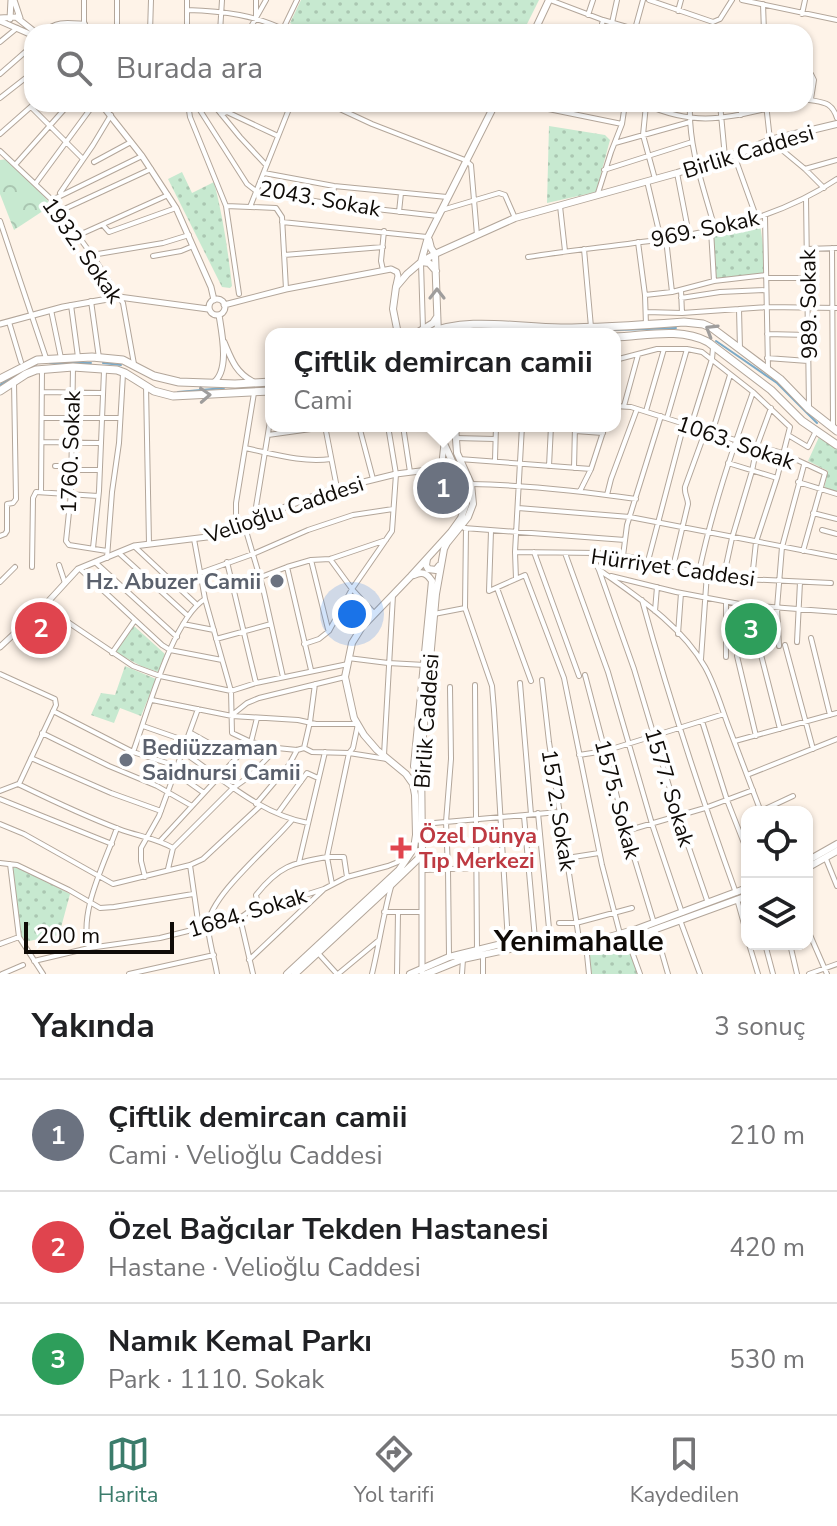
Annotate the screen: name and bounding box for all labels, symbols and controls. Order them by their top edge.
search box [24,24,813,112]
icon: search [52,46,96,90]
text: Burada ara [116,48,263,89]
street label: Birlik Caddesi [679,118,817,186]
street label: 2043. Sokak [257,174,384,225]
street label: 1932. Sokak [35,192,130,310]
street label: 969. Sokak [648,203,763,255]
street label: 989. Sokak [793,248,825,359]
one-way arrow [428,287,446,300]
one-way arrow [705,324,720,340]
popup [265,328,621,432]
text: Çiftlik demircan camii [293,342,593,383]
text: Cami [293,383,352,418]
one-way arrow [199,387,212,404]
street label: 1760. Sokak [54,389,88,514]
street label: 1063. Sokak [673,409,800,477]
pin: 1 [417,458,469,518]
street label: Velioğlu Caddesi [200,469,368,551]
street label: Hürriyet Caddesi [589,542,757,594]
place label: Hz. Abuzer Camii [86,567,261,597]
marker: Hz. Abuzer Camii [268,572,286,590]
your location [332,594,372,634]
pin: 2 [15,598,67,658]
pin: 3 [725,599,777,659]
street label: Birlik Caddesi [407,653,447,790]
street label: 1577. Sokak [637,724,702,851]
place label: Bediüzzaman Saidnursi Camii [142,733,301,788]
street label: 1575. Sokak [587,736,648,863]
street label: 1572. Sokak [534,747,583,874]
marker: Bediüzzaman Saidnursi Camii [117,751,135,769]
map controls [741,806,813,950]
button: locate [741,806,813,878]
place label: Özel Dünya Tıp Merkezi [419,821,537,876]
marker: Özel Dünya Tıp Merkezi [390,837,412,859]
button: layers [741,878,813,950]
street label: 1684. Sokak [184,880,311,945]
scale bar [24,918,174,954]
text: 200 m [36,921,100,951]
district label: Yenimahalle [493,921,664,962]
text: Yakında [32,1003,155,1049]
text: 3 sonuç [714,1009,805,1044]
text: Çiftlik demircan camii [108,1097,407,1138]
text: 1 [50,1118,66,1153]
text: 210 m [729,1118,805,1153]
text: Cami · Velioğlu Caddesi [108,1138,383,1173]
text: Özel Bağcılar Tekden Hastanesi [108,1209,549,1250]
text: 2 [50,1230,66,1265]
text: 420 m [729,1230,805,1265]
text: Hastane · Velioğlu Caddesi [108,1250,421,1285]
text: Namık Kemal Parkı [108,1321,372,1362]
text: 3 [50,1342,66,1377]
text: 530 m [729,1342,805,1377]
text: Park · 1110. Sokak [108,1362,324,1397]
tab: Harita [98,1432,158,1510]
tab: Yol tarifi [354,1432,434,1510]
tab: Kaydedilen [630,1432,739,1510]

